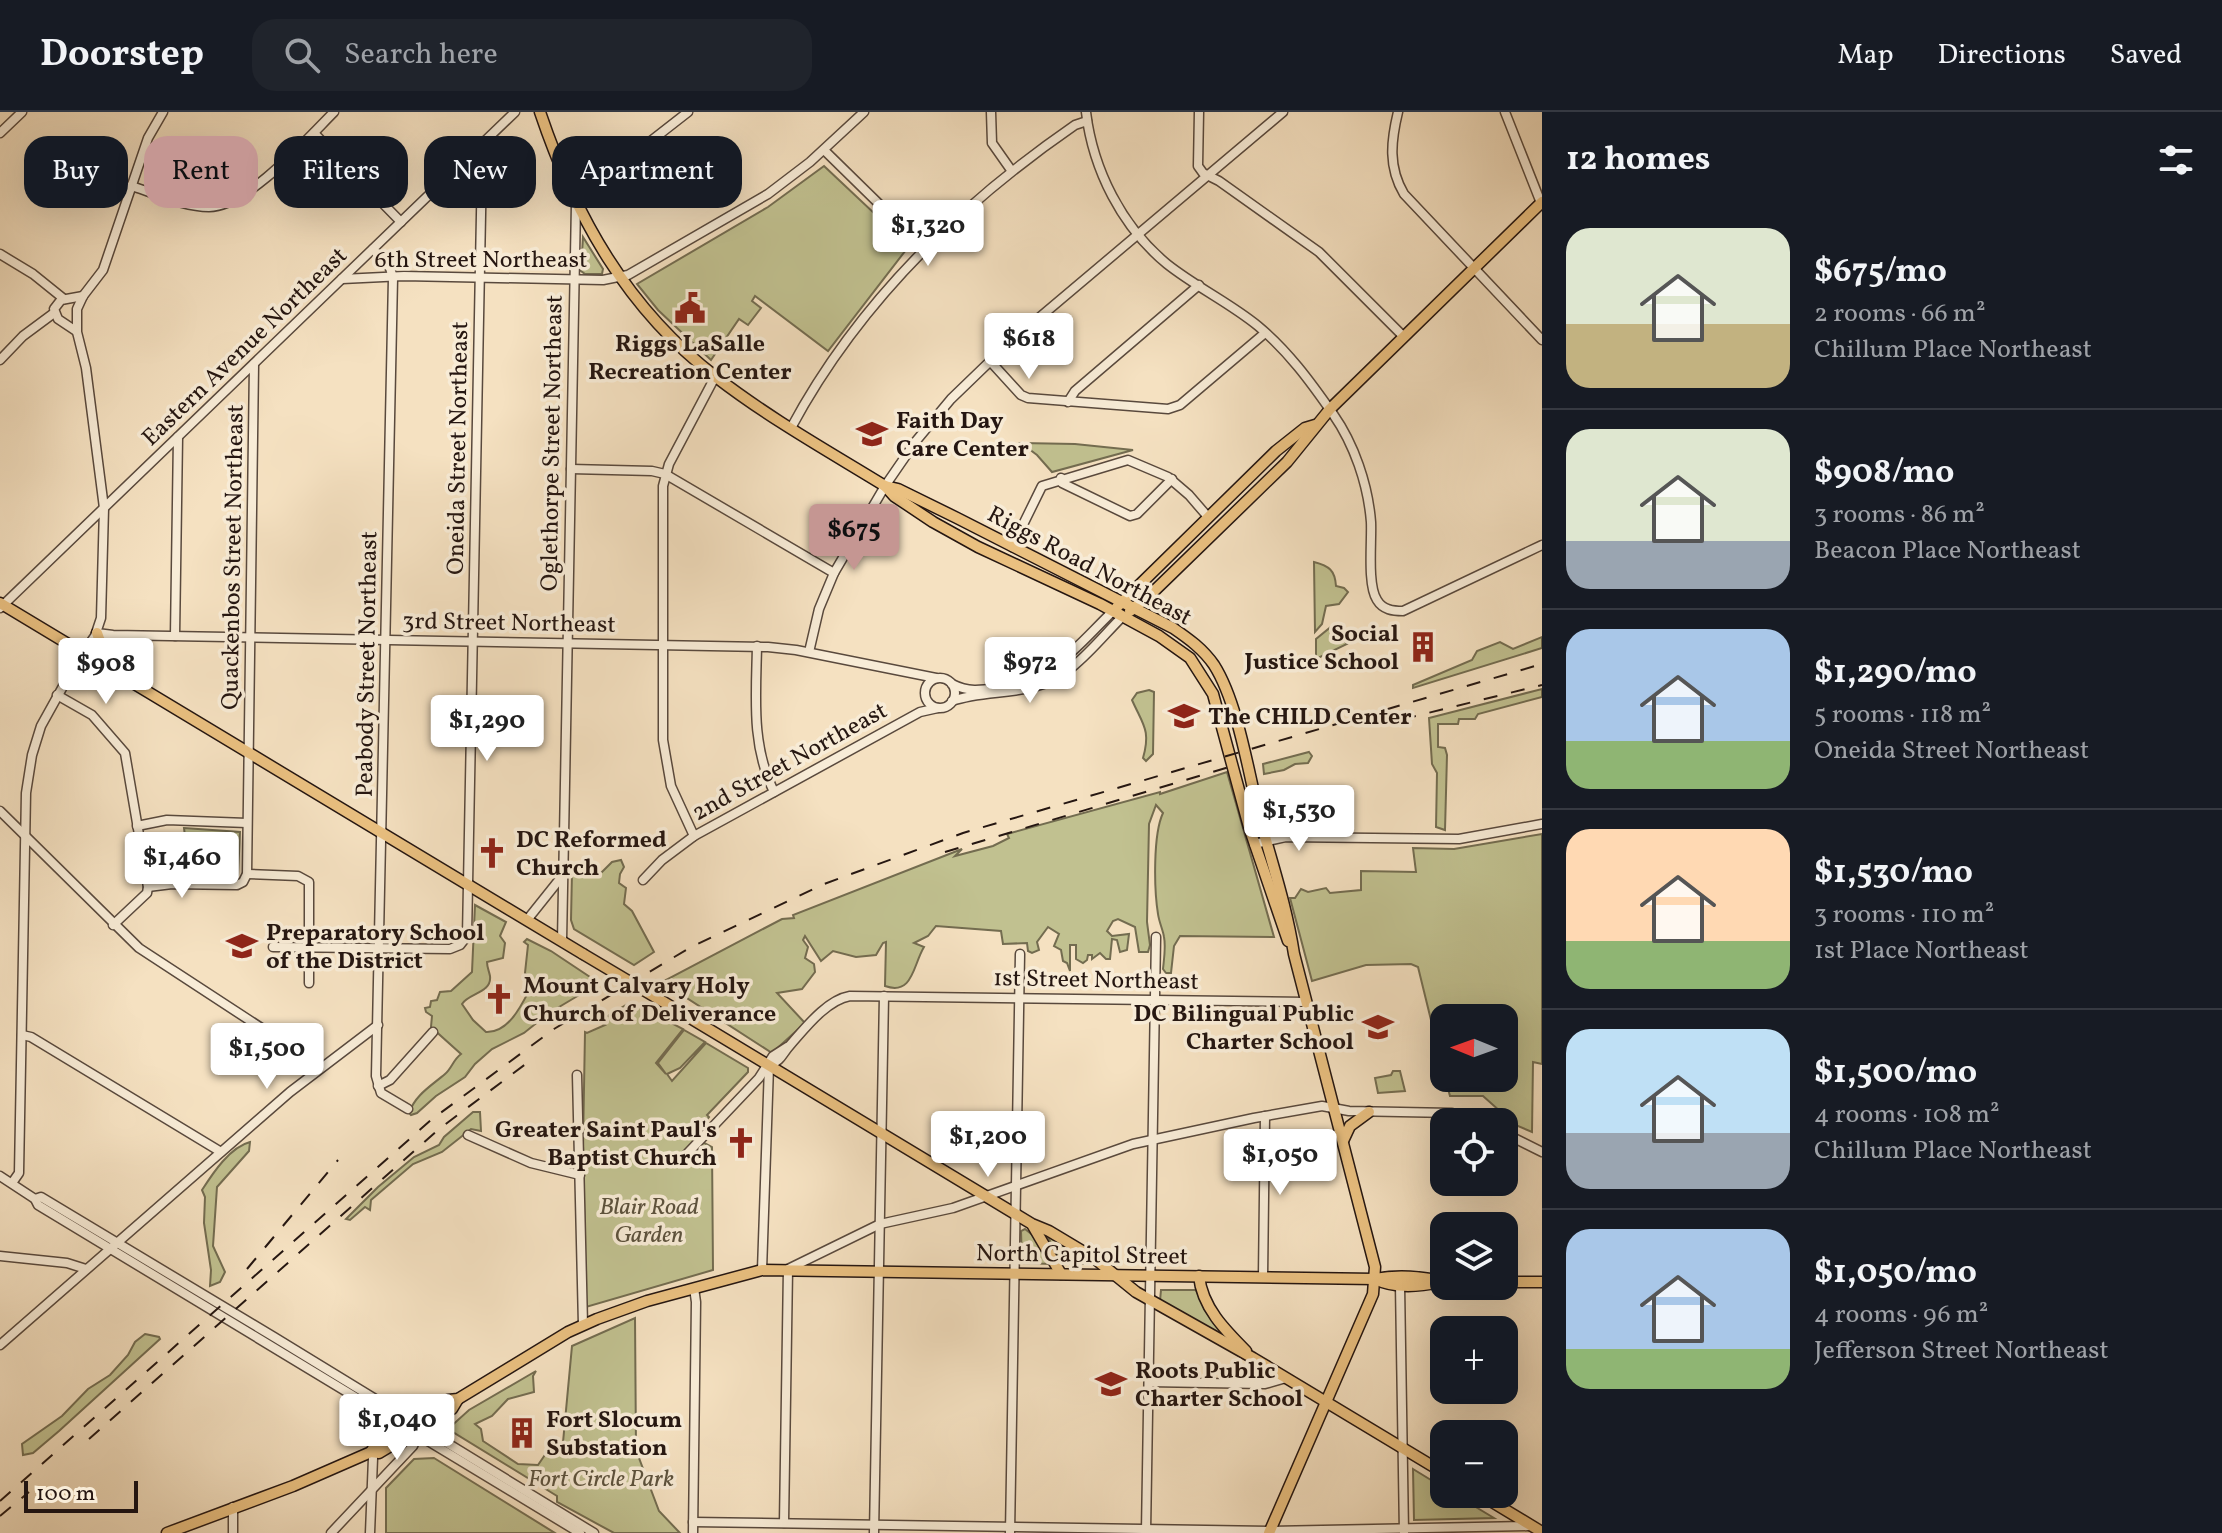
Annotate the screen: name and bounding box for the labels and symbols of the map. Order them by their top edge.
pin: $1,320 [863,200,993,268]
street label: Eastern Avenue Northeast [135,240,356,455]
street label: 6th Street Northeast [375,244,587,278]
public building icon: Riggs LaSalle Recreation Center [673,291,707,325]
street label: Oglethorpe Street Northeast [533,294,573,592]
pin: $618 [982,313,1076,381]
street label: Oneida Street Northeast [440,321,478,575]
place label: Riggs LaSalle Recreation Center [588,328,792,390]
street label: Quackenbos Street Northeast [214,404,254,710]
place label: Faith Day Care Center [896,405,1029,467]
school or university icon: Faith Day Care Center [855,417,889,451]
street label: Riggs Road Northeast [981,498,1198,635]
pin: $675 [807,504,901,572]
street label: Peabody Street Northeast [349,531,387,798]
street label: 3rd Street Northeast [402,605,616,643]
place label: Social Justice School [1243,618,1399,680]
building icon: Social Justice School [1406,630,1440,664]
pin: $972 [983,637,1077,705]
pin: $908 [59,638,153,706]
pin: $1,290 [422,695,552,763]
street label: 2nd Street Northeast [686,695,894,831]
school or university icon: The CHILD Center [1167,699,1201,733]
place label: The CHILD Center [1208,701,1412,735]
pin: $1,530 [1234,785,1364,853]
place label: DC Reformed Church [516,824,667,886]
pin: $1,460 [117,832,247,900]
church icon: DC Reformed Church [475,836,509,870]
place label: Preparatory School of the District [266,917,484,979]
school or university icon: Preparatory School of the District [225,929,259,963]
street label: 1st Street Northeast [993,962,1199,1000]
place label: Mount Calvary Holy Church of Deliverance [523,970,776,1032]
church icon: Mount Calvary Holy Church of Deliverance [482,982,516,1016]
place label: DC Bilingual Public Charter School [1134,998,1354,1060]
north arrow [1430,1004,1518,1092]
school or university icon: DC Bilingual Public Charter School [1361,1010,1395,1044]
pin: $1,500 [202,1023,332,1091]
pin: $1,200 [923,1111,1053,1179]
place label: Greater Saint Paul's Baptist Church [495,1114,717,1176]
church icon: Greater Saint Paul's Baptist Church [724,1126,758,1160]
pin: $1,050 [1215,1129,1345,1197]
park label: Blair Road Garden [599,1191,699,1253]
street label: North Capitol Street [976,1237,1188,1275]
place label: Roots Public Charter School [1135,1355,1303,1417]
school or university icon: Roots Public Charter School [1094,1367,1128,1401]
pin: $1,040 [332,1394,462,1462]
place label: Fort Slocum Substation [546,1404,682,1466]
building icon: Fort Slocum Substation [505,1416,539,1450]
park label: Fort Circle Park [528,1463,674,1497]
scale bar [24,1477,138,1513]

